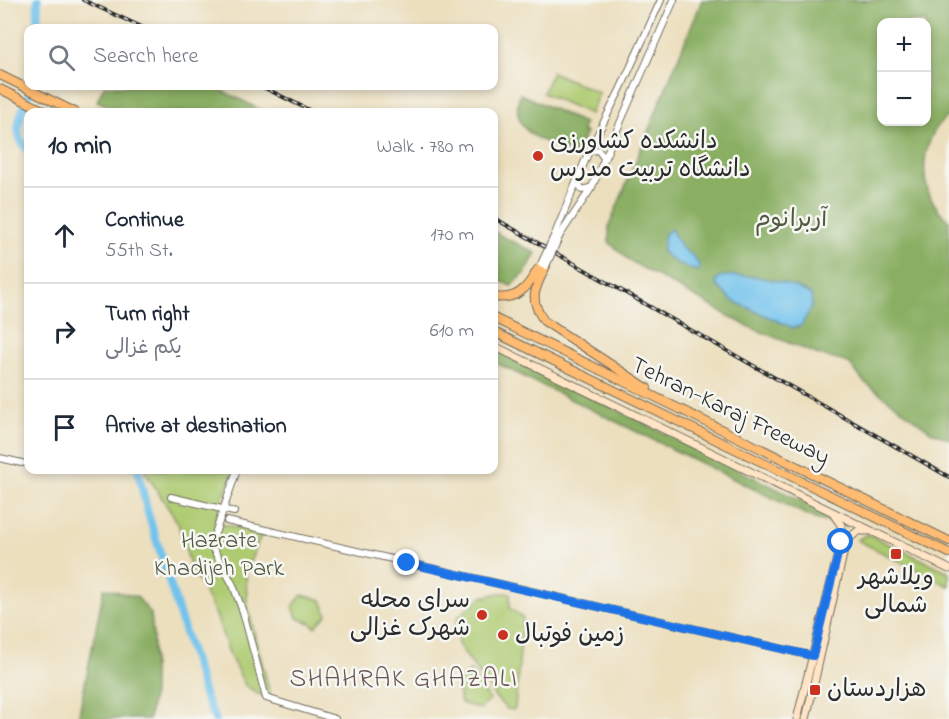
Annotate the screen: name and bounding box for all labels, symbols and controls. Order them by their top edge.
map controls [877,18,931,126]
button: + [877,18,931,72]
search box [24,24,498,90]
icon: search [45,41,78,74]
text: Search here [93,41,198,73]
button: − [877,72,931,126]
place label: دانشکده کشاورزی دانشگاه تربیت مدرس [550,125,751,188]
text: 10 min [48,128,112,166]
text: Walk · 780 m [376,133,474,162]
marker: دانشکده کشاورزی دانشگاه تربیت مدرس [531,149,545,163]
park label: آربرانوم [755,203,828,238]
text: Continue [105,205,184,237]
icon: ahead [48,219,81,252]
text: 170 m [430,221,474,250]
text: 55th St. [105,237,173,266]
text: Turn right [105,299,190,331]
icon: right [48,315,81,348]
text: 610 m [430,317,474,346]
text: یکم غزالی [105,334,182,363]
street label: Tehran-Karaj Freeway [624,349,835,476]
icon: arrive [48,411,81,444]
text: Arrive at destination [105,411,287,443]
park label: Hazrate Khadijeh Park [154,524,285,587]
route start [827,528,853,554]
marker: ویلاشهر شمالی [889,547,903,561]
route end [393,549,419,575]
place label: ویلاشهر شمالی [856,561,934,624]
place label: سرای محله شهرک غزالی [350,584,470,647]
marker: سرای محله شهرک غزالی [475,608,489,622]
place label: زمین فوتبال [515,618,624,653]
marker: زمین فوتبال [496,628,510,642]
district label: SHAHRAK GHAZALI [290,661,518,699]
place label: هزاردستان [827,673,926,708]
marker: هزاردستان [808,683,822,697]

